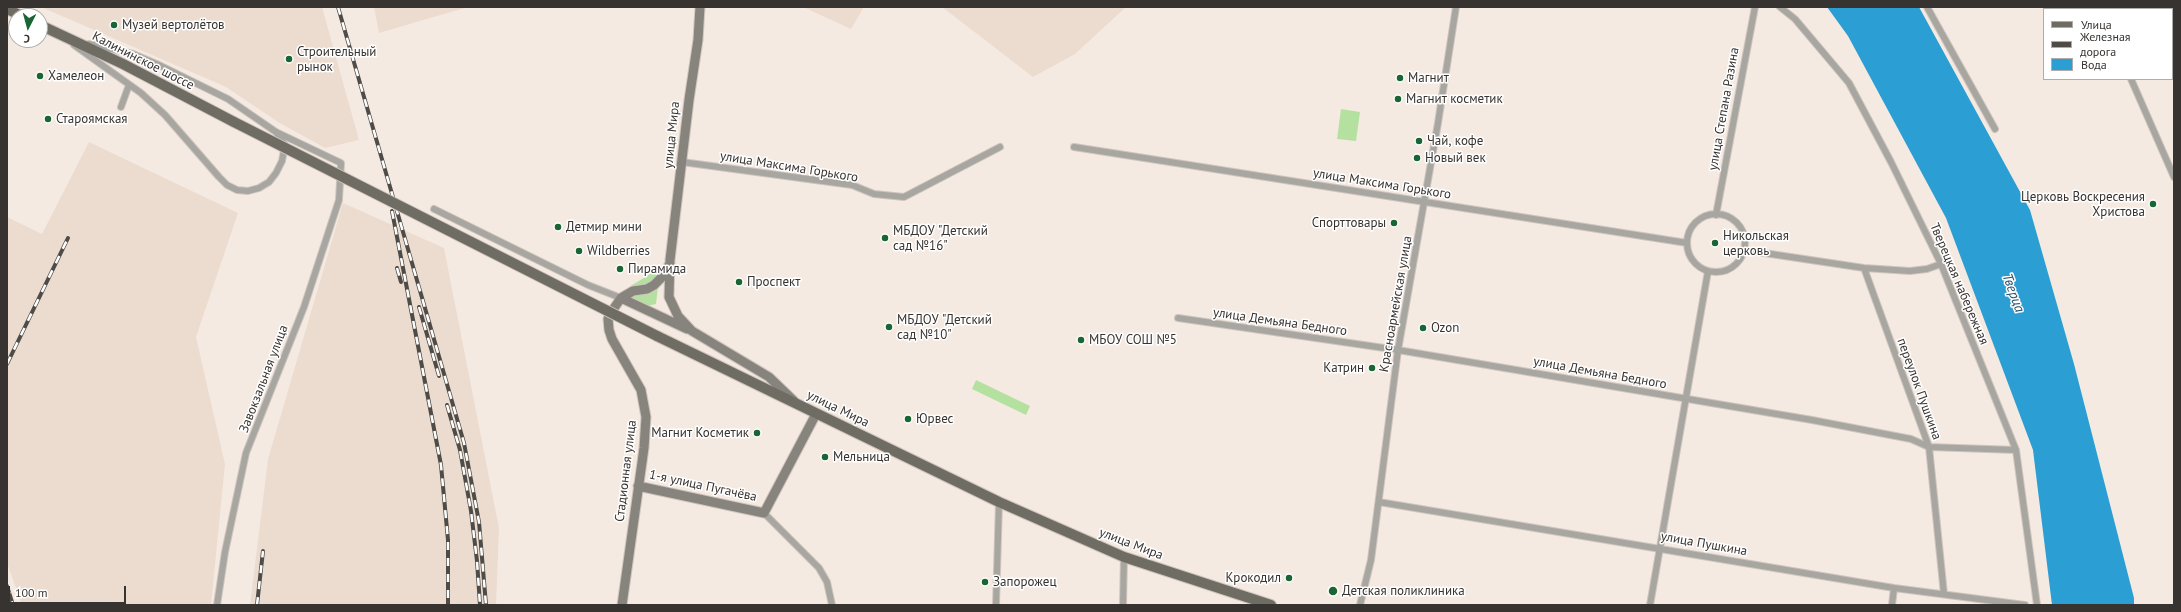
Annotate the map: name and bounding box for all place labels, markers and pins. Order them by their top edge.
place label: Музей вертолётов [122,17,225,33]
marker: Музей вертолётов [109,20,119,30]
place label: Строительный рынок [297,44,376,75]
marker: Строительный рынок [284,54,294,64]
place label: Хамелеон [48,68,104,84]
place label: Магнит [1408,70,1449,86]
marker: Хамелеон [35,71,45,81]
marker: Магнит [1395,73,1405,83]
place label: Магнит косметик [1406,91,1503,107]
marker: Магнит косметик [1393,94,1403,104]
place label: Староямская [56,111,127,127]
marker: Староямская [43,114,53,124]
place label: Чай, кофе [1427,133,1483,149]
marker: Чай, кофе [1414,136,1424,146]
place label: Новый век [1425,150,1486,166]
marker: Новый век [1412,153,1422,163]
place label: Церковь Воскресения Христова [2021,189,2145,220]
marker: Церковь Воскресения Христова [2148,199,2158,209]
place label: Спорттовары [1312,215,1386,231]
marker: Спорттовары [1389,218,1399,228]
place label: Детмир мини [566,219,642,235]
marker: Детмир мини [553,222,563,232]
place label: МБДОУ "Детский сад №16" [893,223,988,254]
place label: Никольская церковь [1723,228,1789,259]
marker: МБДОУ "Детский сад №16" [880,233,890,243]
marker: Никольская церковь [1710,238,1720,248]
place label: Wildberries [587,243,650,259]
marker: Wildberries [574,246,584,256]
place label: Пирамида [628,261,686,277]
marker: Пирамида [615,264,625,274]
place label: Проспект [747,274,800,290]
marker: Проспект [734,277,744,287]
place label: МБДОУ "Детский сад №10" [897,312,992,343]
place label: Ozon [1431,320,1459,336]
marker: МБДОУ "Детский сад №10" [884,322,894,332]
marker: Ozon [1418,323,1428,333]
place label: МБОУ СОШ №5 [1089,332,1177,348]
marker: МБОУ СОШ №5 [1076,335,1086,345]
place label: Катрин [1323,360,1364,376]
marker: Катрин [1367,363,1377,373]
place label: Юрвес [916,411,953,427]
marker: Юрвес [903,414,913,424]
place label: Магнит Косметик [651,425,749,441]
marker: Магнит Косметик [752,428,762,438]
place label: Мельница [833,449,890,465]
marker: Мельница [820,452,830,462]
place label: Крокодил [1225,570,1281,586]
marker: Крокодил [1284,573,1294,583]
place label: Запорожец [993,574,1057,590]
marker: Запорожец [980,577,990,587]
place label: Детская поликлиника [1342,583,1465,599]
marker: Детская поликлиника [1327,585,1339,597]

